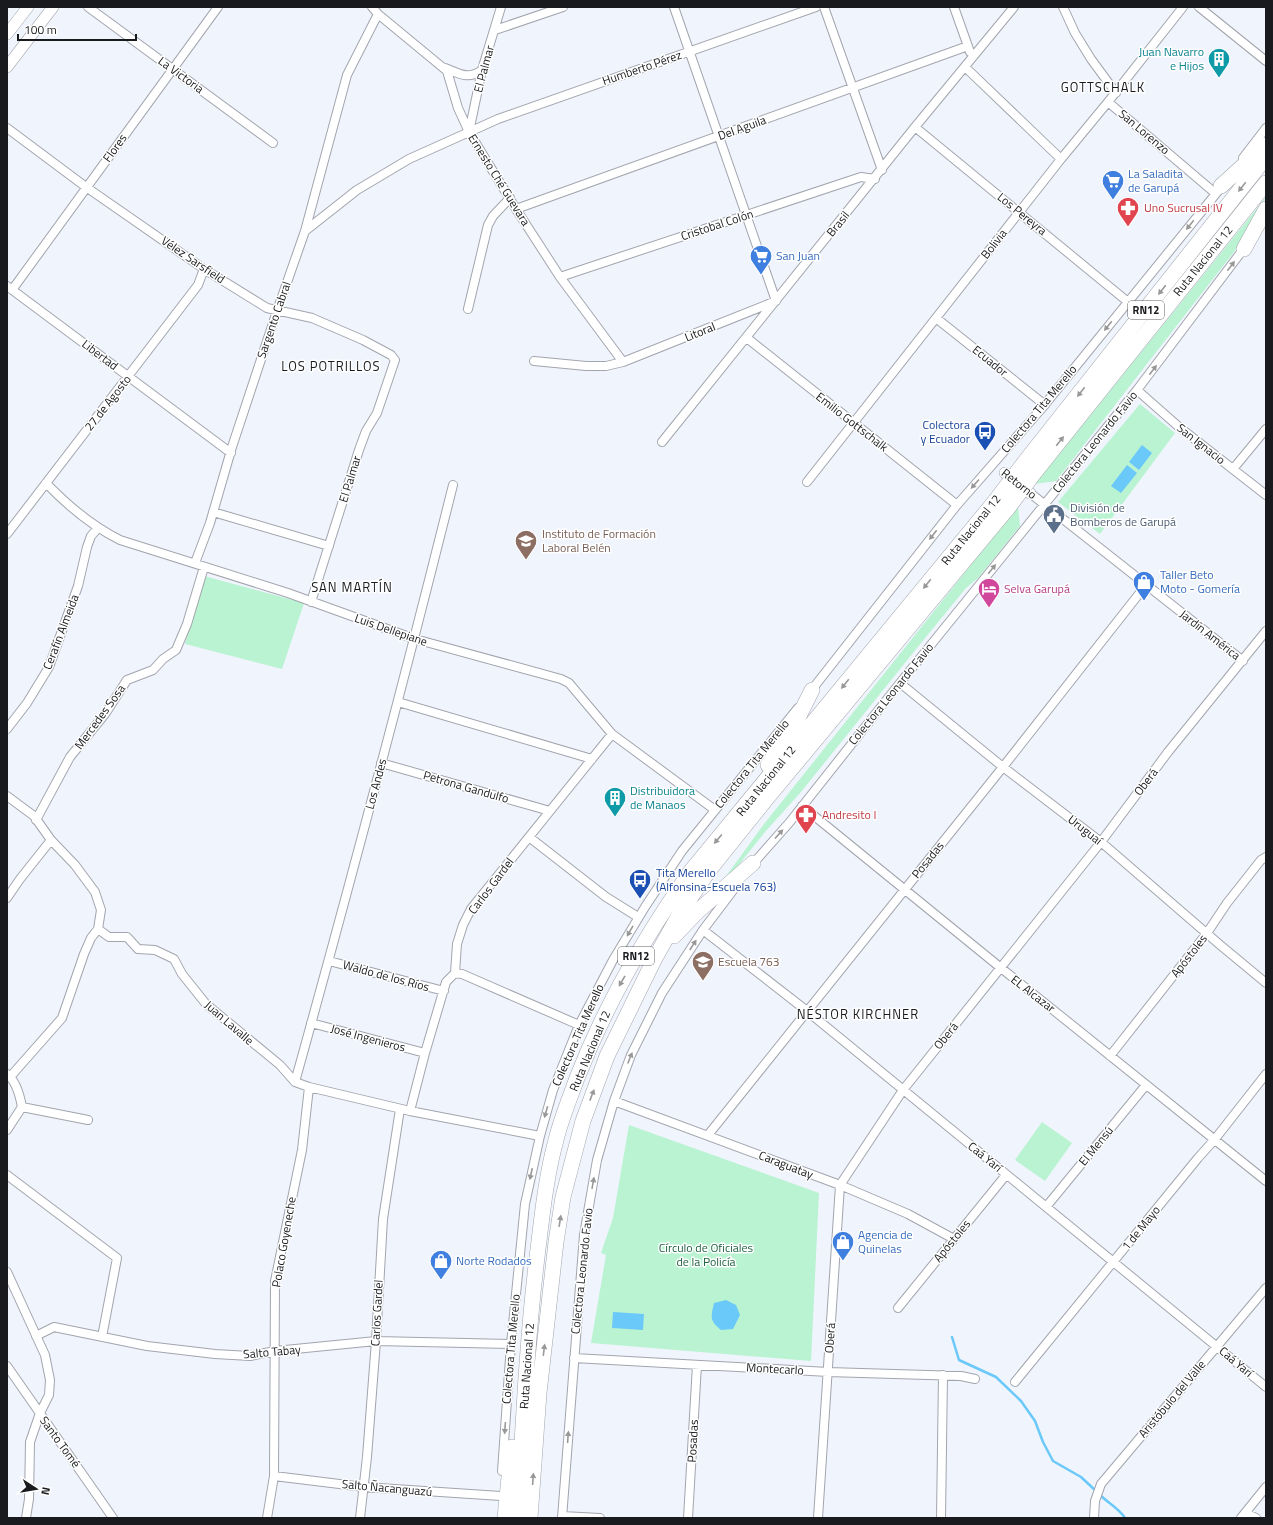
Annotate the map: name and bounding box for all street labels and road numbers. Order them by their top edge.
street label: El Palmar [468,43,499,95]
street label: Humberto Pérez [600,45,684,90]
street label: La Victoria [154,51,208,98]
street label: San Lorenzo [1114,104,1174,159]
street label: Del Aguila [715,110,769,145]
street label: Flores [98,129,132,166]
street label: Ernesto Ché Guevara [463,130,535,229]
street label: Los Pereyra [993,188,1051,240]
street label: Cristobal Colón [678,204,756,245]
street label: Brasil [821,207,854,241]
street label: Ruta Nacional 12 [1168,221,1237,300]
street label: Bolivia [976,225,1011,263]
street label: Vélez Sarsfield [157,231,229,288]
street label: Sargento Cabral [251,279,296,361]
road number: RN12 [1128,301,1164,319]
street label: Litoral [681,317,718,346]
street label: Libertad [78,335,123,375]
street label: Ecuador [968,340,1012,381]
street label: Colectora Tita Merello [996,360,1081,457]
street label: 27 de Agosto [80,371,136,435]
street label: Emilio Gottschalk [812,387,893,456]
street label: Colectora Leonardo Favio [1047,387,1142,497]
street label: San Ignacio [1173,418,1230,469]
street label: El Palmar [333,453,366,505]
street label: Retorno [997,464,1041,504]
street label: Ruta Nacional 12 [936,490,1005,569]
street label: Cerafín Almeida [37,591,84,672]
street label: Jardín América [1176,605,1245,665]
street label: Luis Dellepiane [352,608,430,651]
street label: Colectora Leonardo Favio [843,639,938,749]
street label: Mercedes Sosa [69,680,130,753]
street label: Colectora Tita Merello [710,715,794,812]
street label: Ruta Nacional 12 [731,741,800,820]
street label: Los Andes [360,756,392,811]
street label: Oberá [1129,764,1162,800]
street label: Petrona Gandulfo [421,765,511,808]
street label: Uruguaí [1064,810,1108,850]
street label: Posadas [907,837,949,882]
street label: Carlos Gardel [463,853,518,918]
street label: Apóstoles [1166,930,1212,981]
road number: RN12 [618,947,654,965]
street label: Waldo de los Ríos [341,955,432,996]
street label: EL Alcazar [1007,970,1060,1017]
street label: Colectora Tita Merello [546,981,609,1089]
street label: Juan Lavalle [200,996,258,1049]
street label: Ruta Nacional 12 [564,1007,615,1094]
street label: José Ingenieros [329,1018,408,1057]
street label: Oberá [929,1018,963,1054]
street label: El Mensú [1074,1122,1118,1170]
street label: Caá Yarí [964,1137,1008,1177]
street label: Caraguatay [756,1145,816,1184]
street label: Polaco Goyeneche [266,1195,301,1289]
street label: 1 de Mayo [1117,1201,1165,1254]
street label: Colectora Leonardo Favio [565,1207,598,1335]
street label: Apóstoles [928,1215,975,1266]
street label: Carlos Gardel [365,1279,388,1347]
street label: Colectora Tita Merello [496,1293,525,1405]
street label: Ruta Nacional 12 [514,1322,539,1410]
street label: Oberá [819,1322,840,1354]
street label: Salto Tabay [242,1340,302,1363]
street label: Caá Yarí [1215,1342,1259,1383]
street label: Aristóbulo del Valle [1133,1356,1210,1442]
street label: Montecarlo [746,1358,804,1379]
street label: Santo Tomé [35,1412,86,1471]
street label: Posadas [682,1419,703,1463]
street label: Salto Ñacanguazú [341,1474,433,1501]

